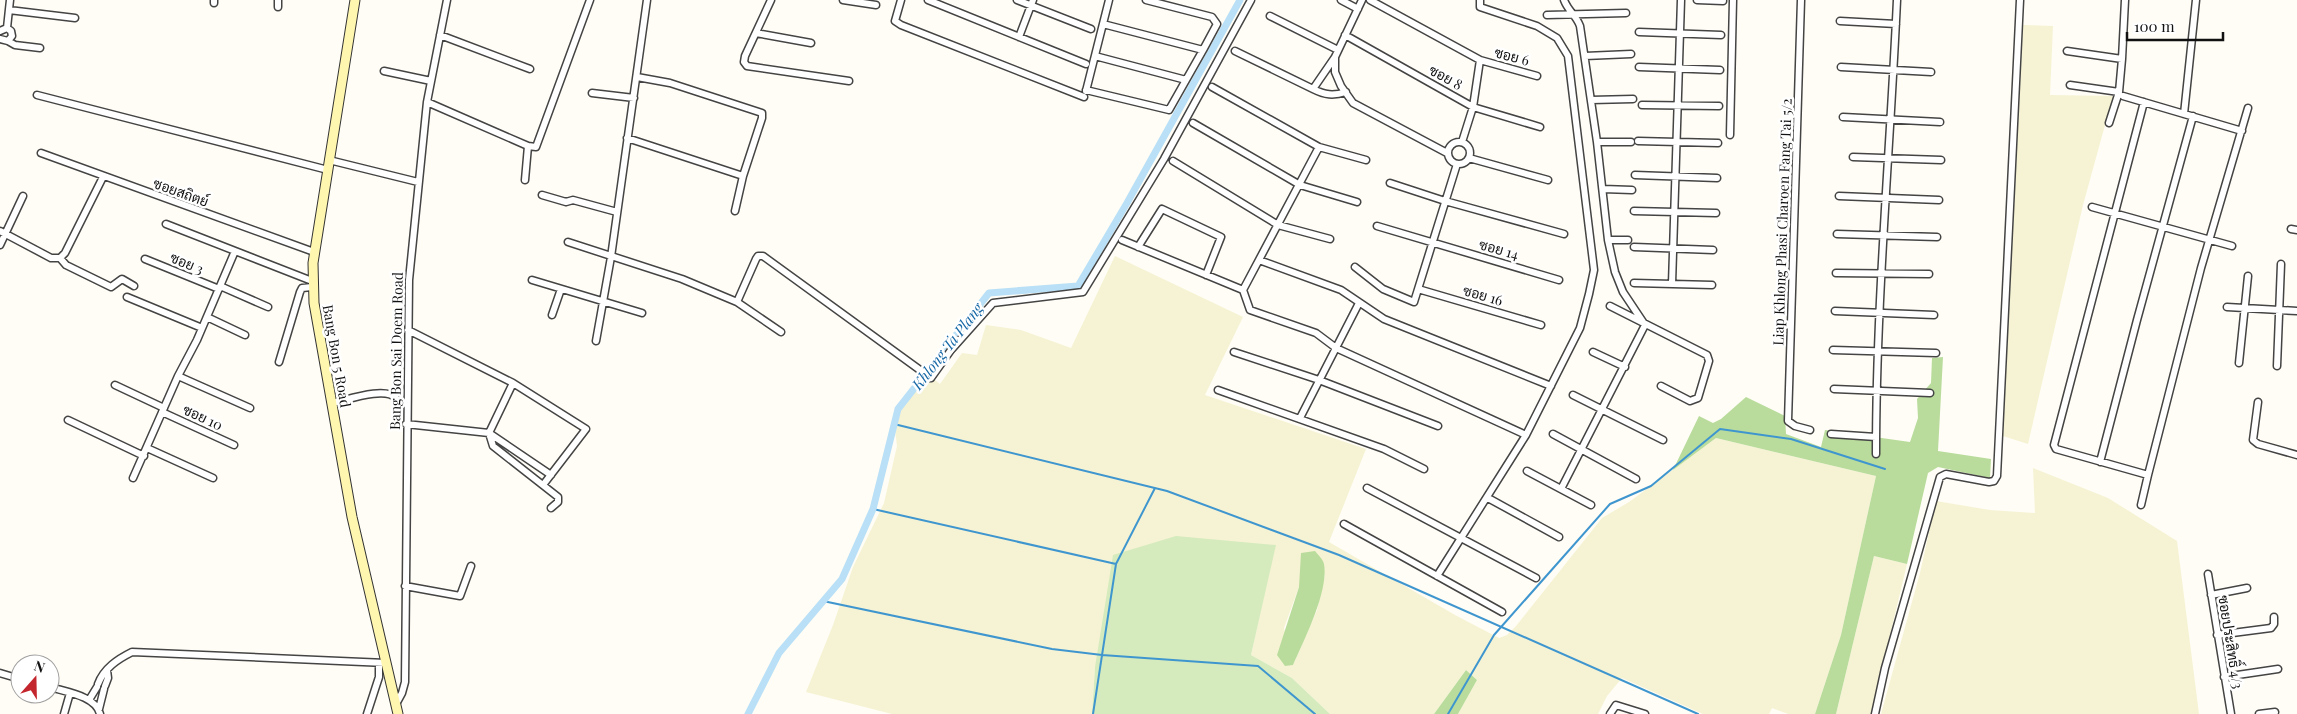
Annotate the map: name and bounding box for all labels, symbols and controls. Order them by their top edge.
scale bar [2127,10,2223,42]
text: 100 m [2134,16,2175,36]
street label: ซอย 6 [1492,42,1532,70]
street label: ซอย 8 [1426,60,1466,94]
street label: Liap Khlong Phasi Charoen Fang Tai 5/2 [1768,98,1796,346]
street label: ซอยสถิตย์ [151,173,211,211]
street label: ซอย 14 [1477,234,1521,264]
street label: ซอย 3 [167,247,207,279]
street label: Bang Bon Sai Doem Road [385,272,407,430]
street label: ซอย 16 [1461,280,1505,310]
water label: Khlong Ta Plang [906,298,988,394]
street label: Bang Bon 5 Road [319,303,355,409]
street label: ซอย 10 [180,400,226,434]
street label: ซอยประสิทธิ์ 4/3 [2214,593,2250,690]
north arrow [10,654,60,704]
text: N [32,656,48,677]

